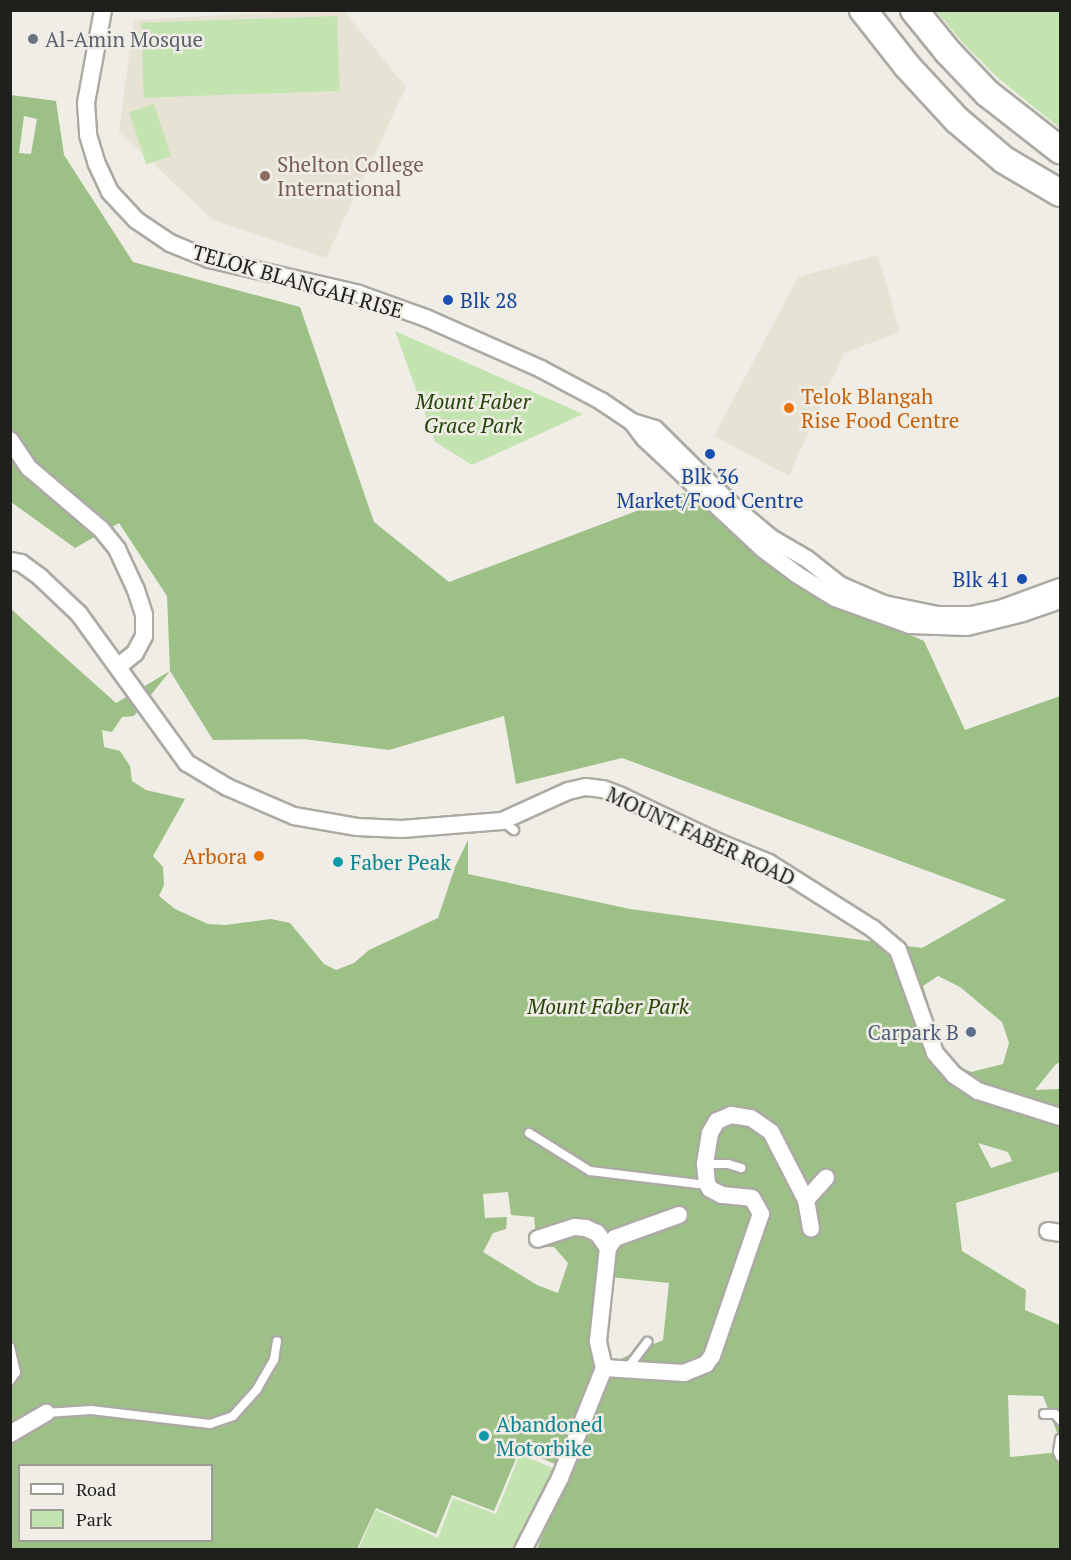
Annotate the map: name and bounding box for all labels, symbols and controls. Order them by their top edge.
place label: Al-Amin Mosque [45,26,203,52]
marker: Al-Amin Mosque [26,32,40,46]
place label: Shelton College International [277,151,424,201]
marker: Shelton College International [258,169,272,183]
street label: TELOK BLANGAH RISE [190,239,406,323]
place label: Blk 28 [460,287,518,313]
marker: Blk 28 [441,293,455,307]
place label: Telok Blangah Rise Food Centre [801,383,959,433]
park label: Mount Faber Grace Park [416,388,530,438]
marker: Telok Blangah Rise Food Centre [782,401,796,415]
marker: Blk 36 Market/Food Centre [703,447,717,461]
place label: Blk 36 Market/Food Centre [617,463,803,513]
place label: Blk 41 [952,566,1010,592]
marker: Blk 41 [1015,572,1029,586]
street label: MOUNT FABER ROAD [603,781,799,891]
place label: Arbora [183,843,247,869]
marker: Arbora [252,849,266,863]
place label: Faber Peak [350,849,451,875]
marker: Faber Peak [331,855,345,869]
park label: Mount Faber Park [527,993,689,1019]
place label: Carpark B [867,1019,959,1045]
marker: Carpark B [964,1025,978,1039]
place label: Abandoned Motorbike [496,1411,603,1461]
marker: Abandoned Motorbike [477,1429,491,1443]
legend [18,1464,213,1542]
text: Road [76,1477,116,1501]
text: Park [76,1507,112,1531]

